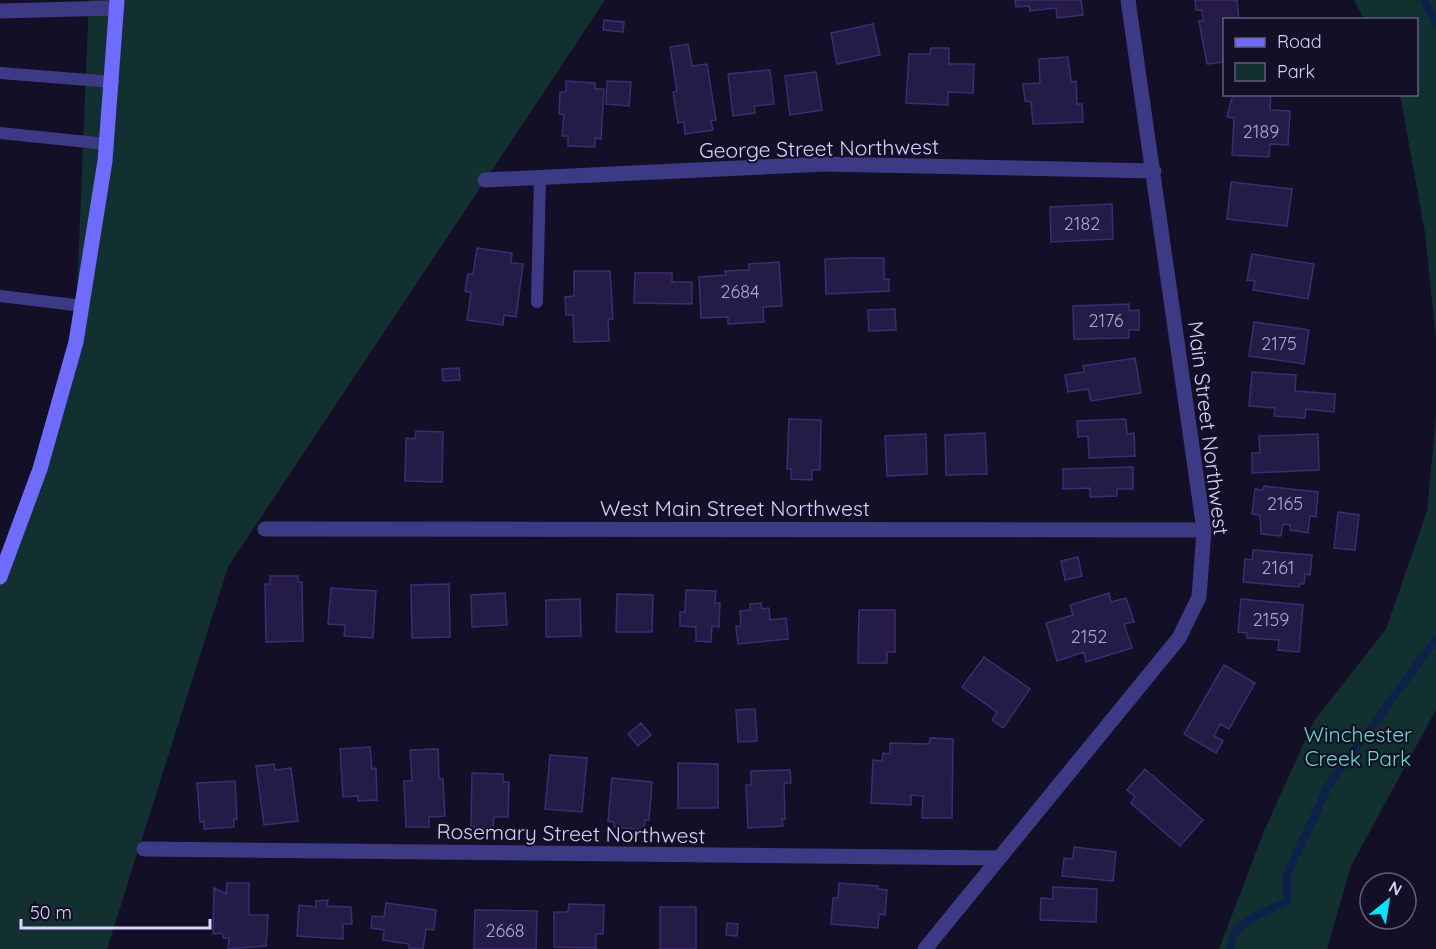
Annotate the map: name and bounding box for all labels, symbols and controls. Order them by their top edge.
legend [1223,18,1418,96]
text: Road [1277,30,1322,53]
text: Park [1277,60,1315,83]
house number: 2189 [1243,120,1279,143]
street label: George Street Northwest [699,133,939,163]
house number: 2182 [1064,212,1100,235]
house number: 2684 [721,280,759,303]
house number: 2176 [1088,309,1124,332]
street label: Main Street Northwest [1183,320,1235,536]
house number: 2175 [1261,332,1297,355]
house number: 2165 [1267,492,1303,515]
street label: West Main Street Northwest [600,495,870,521]
house number: 2161 [1262,556,1294,579]
house number: 2159 [1253,608,1289,631]
house number: 2152 [1071,625,1107,648]
park label: Winchester Creek Park [1304,721,1412,771]
street label: Rosemary Street Northwest [436,818,706,848]
north arrow [1358,871,1418,931]
text: N [1385,876,1406,900]
scale bar [21,892,210,930]
text: 50 m [30,901,72,924]
house number: 2668 [485,919,525,942]

